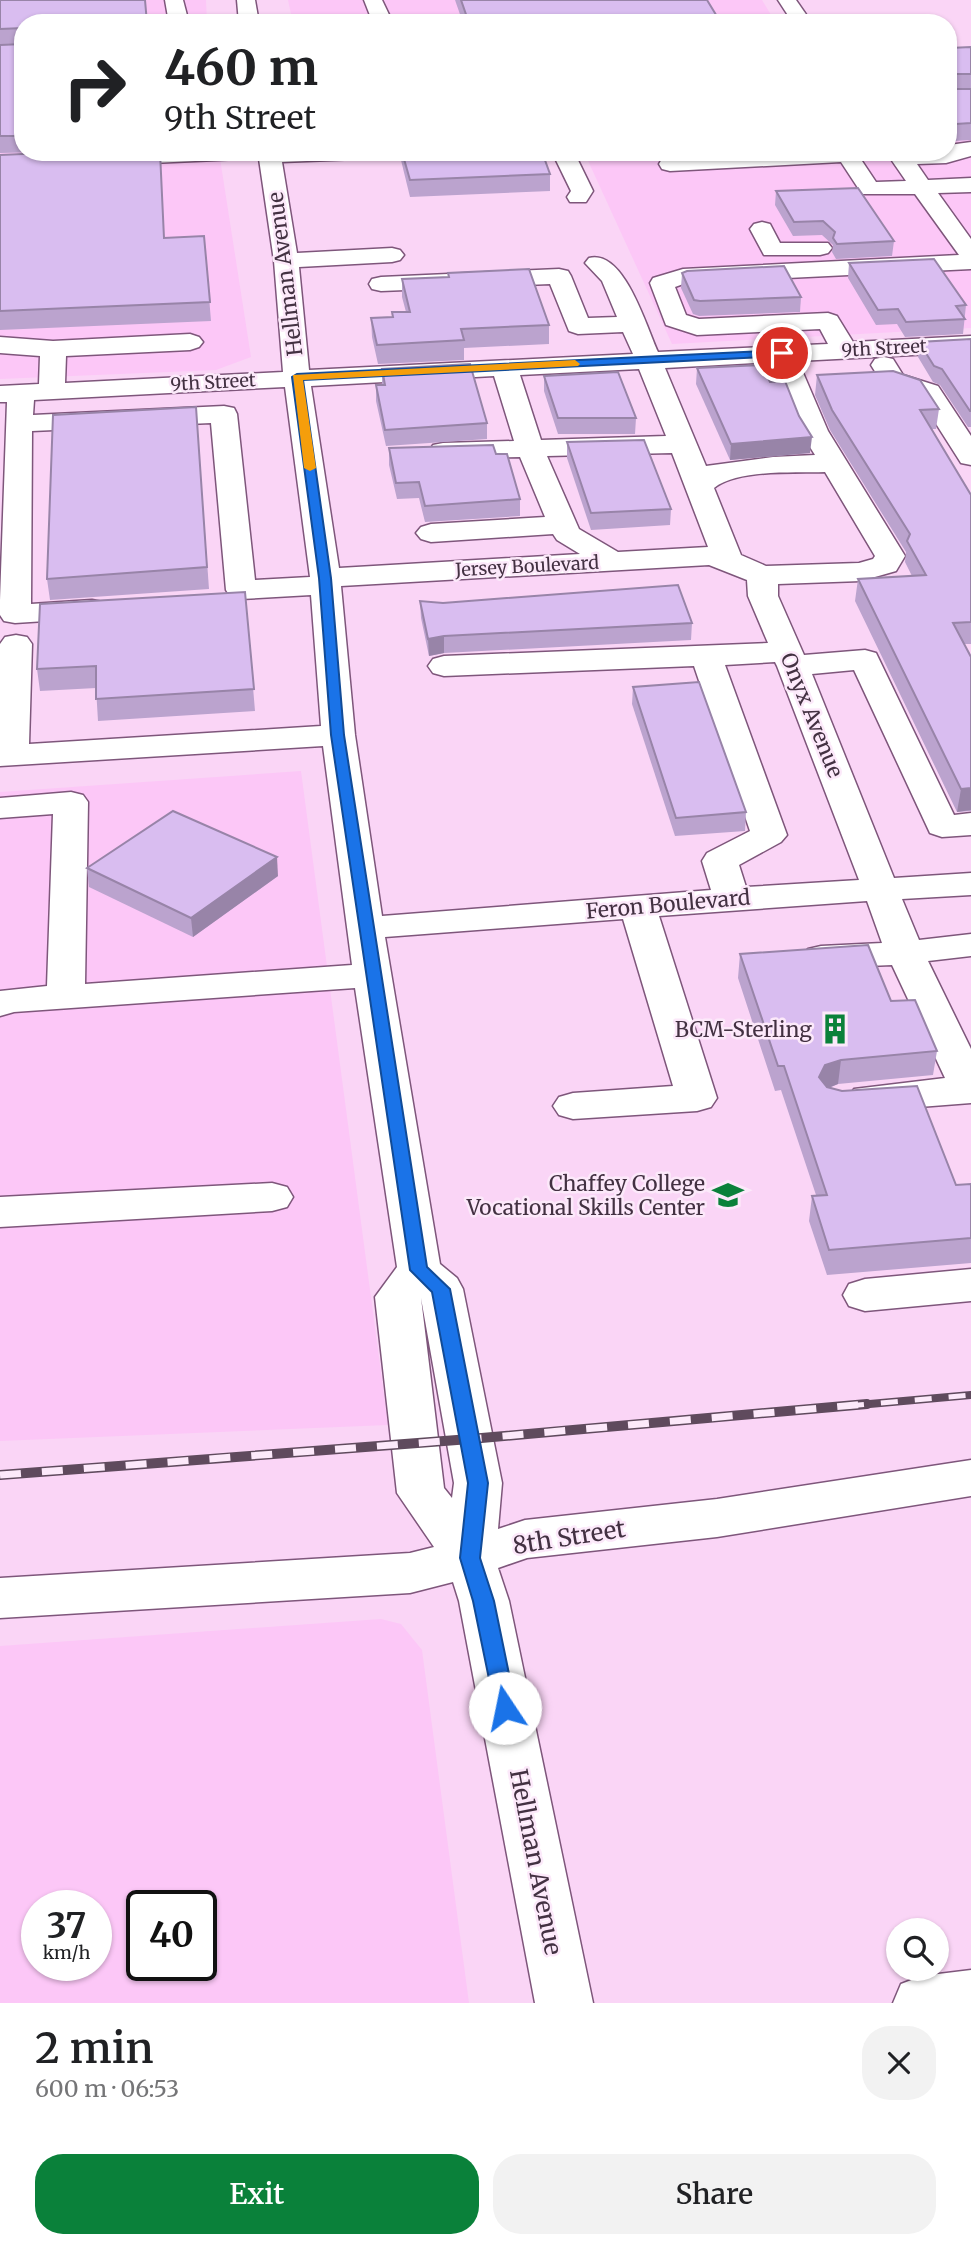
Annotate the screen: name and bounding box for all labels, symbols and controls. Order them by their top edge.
text: 460 m [164,37,318,98]
icon: right [49,42,140,133]
text: 9th Street [164,98,316,138]
street label: Hellman Avenue [262,190,308,358]
pin [752,323,812,383]
icon: arrive [763,334,801,372]
street label: 9th Street [841,334,927,362]
street label: 9th Street [170,368,256,396]
street label: Jersey Boulevard [454,551,600,581]
street label: Onyx Avenue [775,649,849,781]
street label: Feron Boulevard [585,883,752,925]
building icon: BCM-Sterling [818,1012,852,1046]
place label: BCM-Sterling [675,1016,812,1043]
place label: Chaffey College Vocational Skills Center [466,1170,705,1221]
school or university icon: Chaffey College Vocational Skills Center [711,1178,745,1212]
street label: 8th Street [510,1513,628,1561]
position arrow [468,1671,542,1745]
street label: Hellman Avenue [503,1766,569,1958]
speed limit sign: 40 [126,1890,217,1981]
text: 37 [47,1904,86,1948]
map controls [886,1918,949,1981]
button: search [886,1918,949,1981]
text: km/h [43,1941,90,1964]
text: 2 min [35,2022,154,2074]
button: close [862,2026,936,2100]
text: 600 m · 06:53 [35,2074,179,2103]
button: Exit [35,2154,479,2234]
button: Share [493,2154,936,2234]

